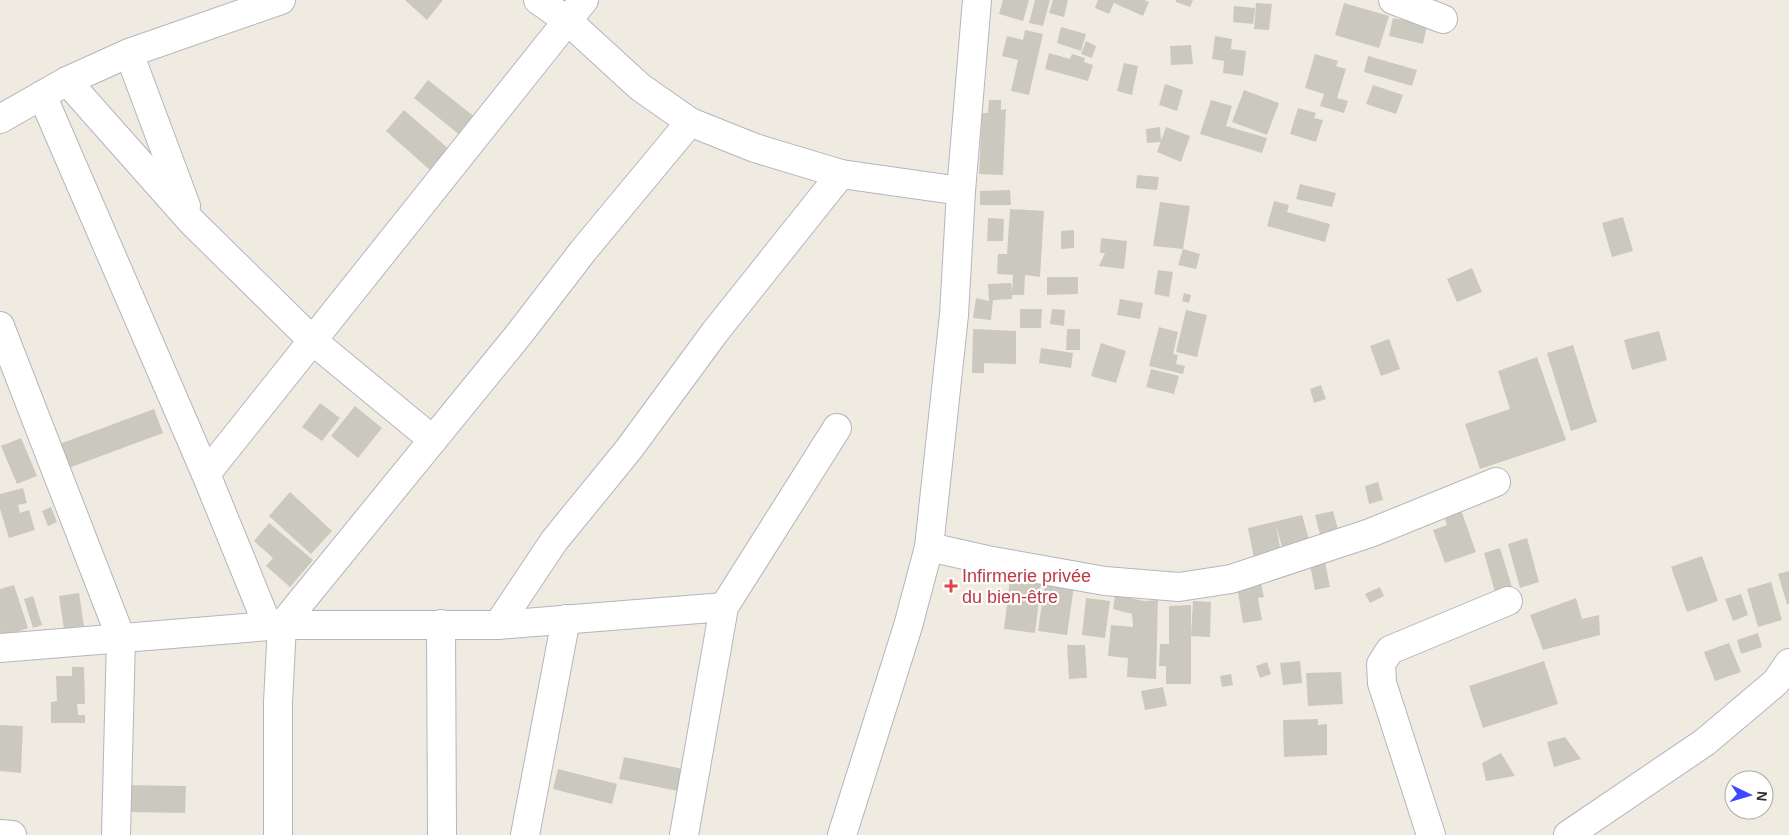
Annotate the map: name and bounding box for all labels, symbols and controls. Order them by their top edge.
place label: Infirmerie privée du bien-être [962,566,1091,607]
marker: Infirmerie privée du bien-être [944,579,958,593]
north arrow [1724,770,1774,820]
text: N [1754,790,1770,802]

